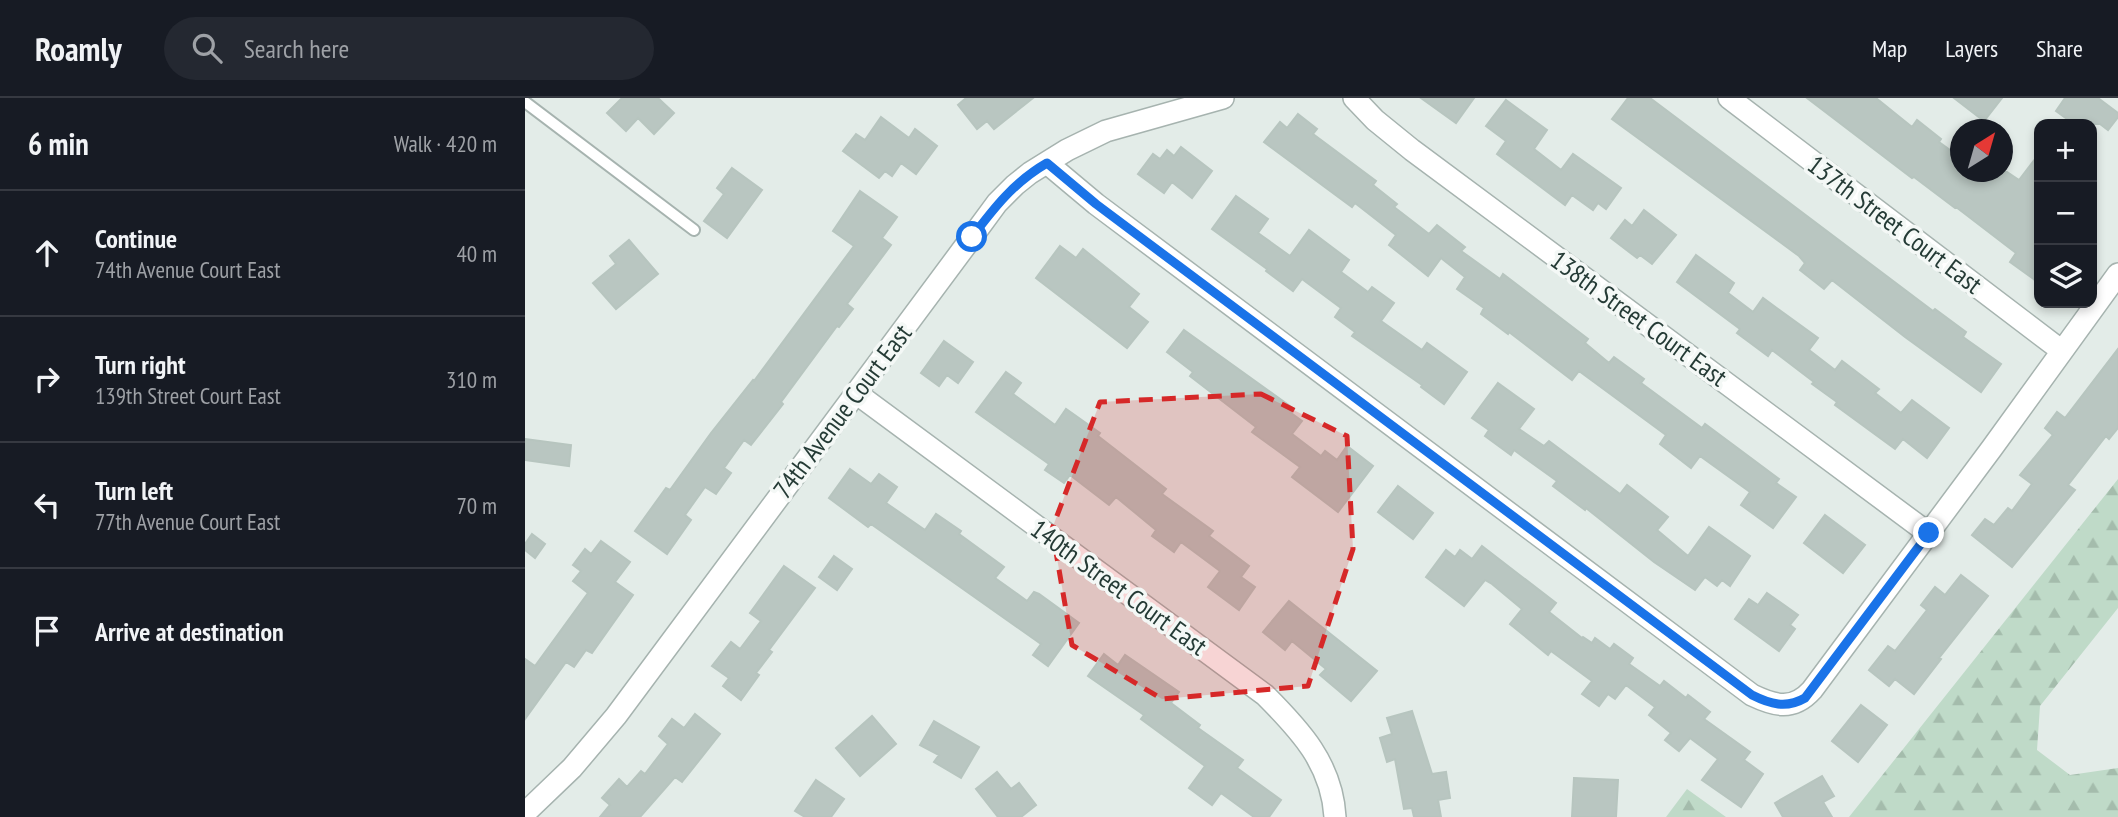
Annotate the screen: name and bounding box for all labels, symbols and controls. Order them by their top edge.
search box [164,17,654,80]
text: Roamly [35,27,122,70]
icon: search [188,29,226,67]
text: Search here [244,32,349,65]
text: Map [1872,33,1907,64]
text: Layers [1945,33,1998,64]
text: Share [2036,33,2083,64]
north arrow [1950,119,2013,182]
map controls [2034,119,2097,308]
button: + [2034,119,2097,182]
text: 6 min [28,124,89,163]
text: Walk · 420 m [394,129,497,158]
street label: 137th Street Court East [1801,148,1989,300]
button: − [2034,182,2097,245]
route start [956,221,987,252]
text: Continue [95,222,177,255]
icon: ahead [28,234,66,272]
text: 40 m [456,239,497,268]
street label: 138th Street Court East [1544,243,1734,393]
button: layers [2034,245,2097,308]
text: 74th Avenue Court East [95,255,280,284]
street label: 74th Avenue Court East [766,317,918,505]
text: Turn right [95,348,186,381]
icon: right [28,360,66,398]
text: 310 m [446,365,497,394]
text: 139th Street Court East [95,381,281,410]
text: Turn left [95,474,173,507]
icon: left [28,486,66,524]
text: 70 m [456,491,497,520]
text: 77th Avenue Court East [95,507,280,536]
street label: 140th Street Court East [1024,512,1214,662]
route end [1913,517,1944,548]
icon: arrive [28,612,66,650]
text: Arrive at destination [95,615,284,648]

